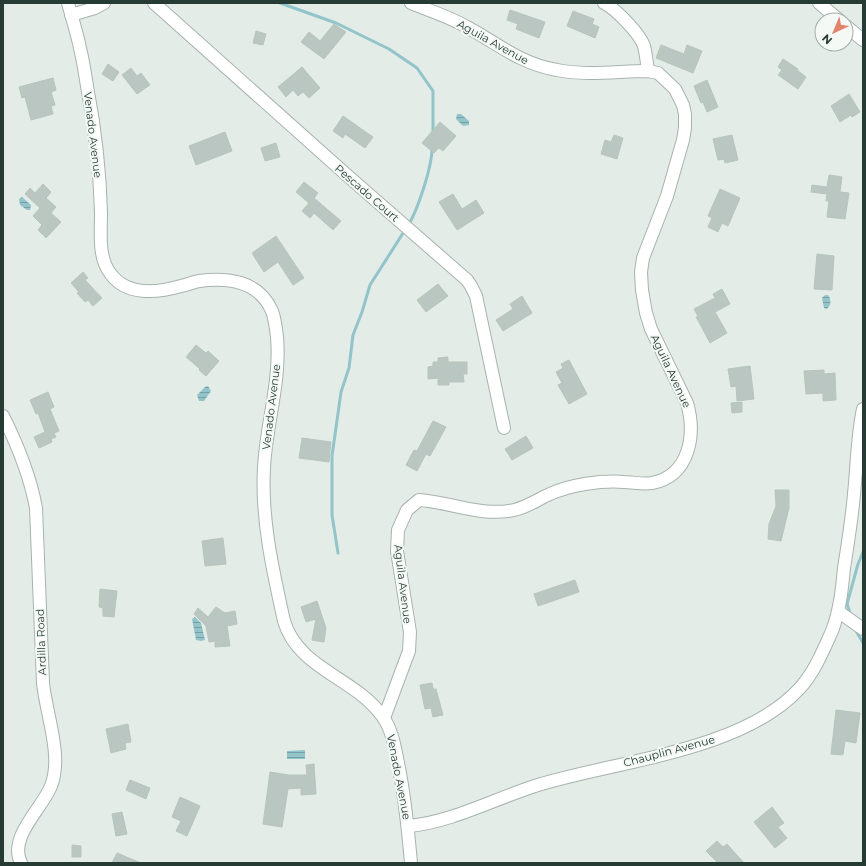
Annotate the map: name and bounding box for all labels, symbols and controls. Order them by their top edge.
north arrow [814,12,854,52]
street label: Aguila Avenue [455,17,531,68]
text: N [819,31,835,47]
street label: Venado Avenue [81,91,105,179]
street label: Pescado Court [332,161,402,225]
street label: Aguila Avenue [648,332,694,410]
street label: Venado Avenue [259,363,283,451]
street label: Aguila Avenue [391,544,415,625]
street label: Ardilla Road [33,608,49,676]
street label: Chauplin Avenue [622,732,717,770]
street label: Venado Avenue [384,733,414,821]

